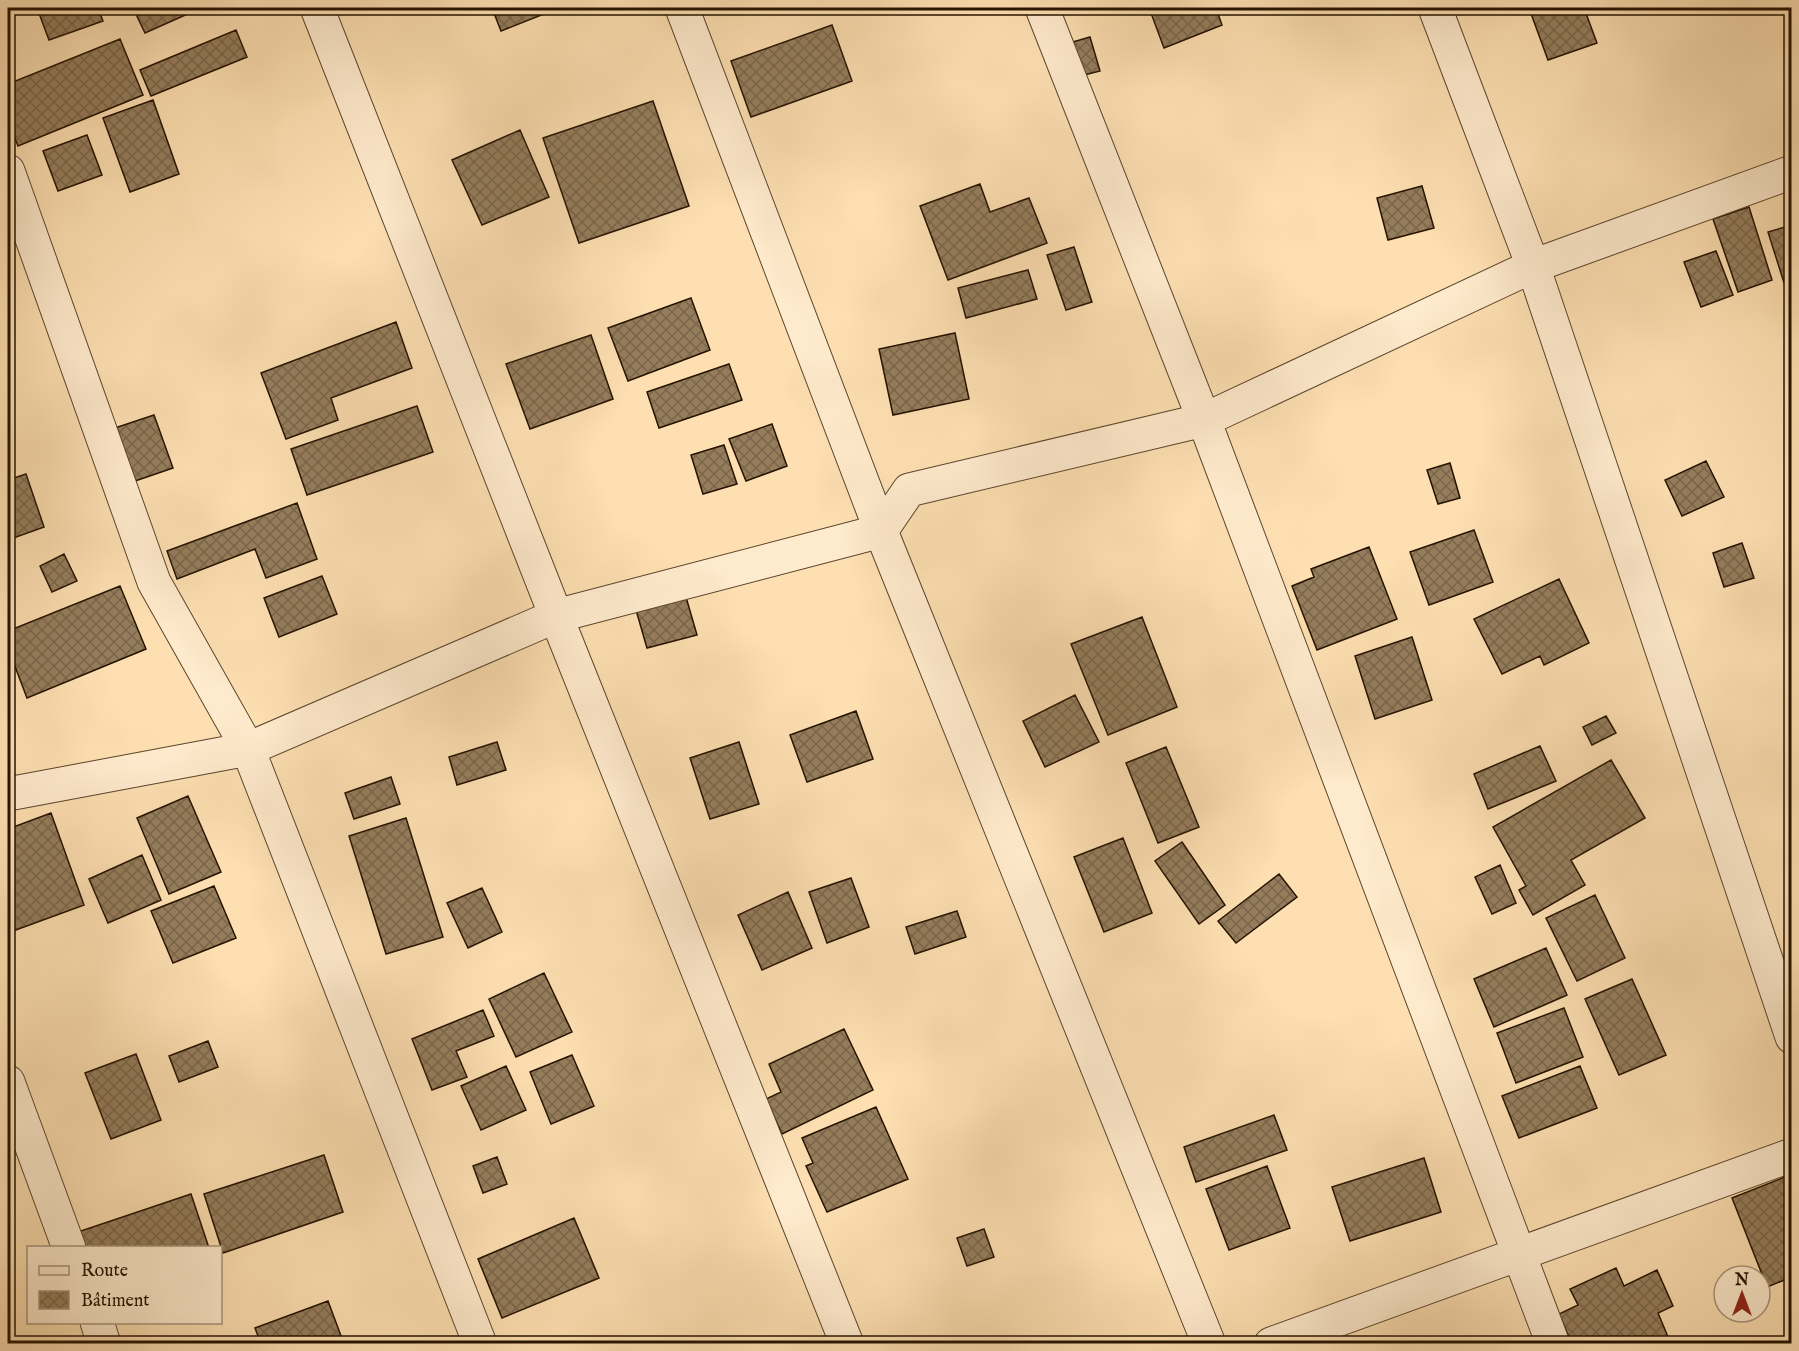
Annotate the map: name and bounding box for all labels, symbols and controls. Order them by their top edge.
legend [27,1246,222,1324]
text: Route [81,1260,128,1283]
north arrow [1712,1264,1772,1324]
text: N [1734,1271,1749,1291]
text: Bâtiment [81,1290,150,1313]

